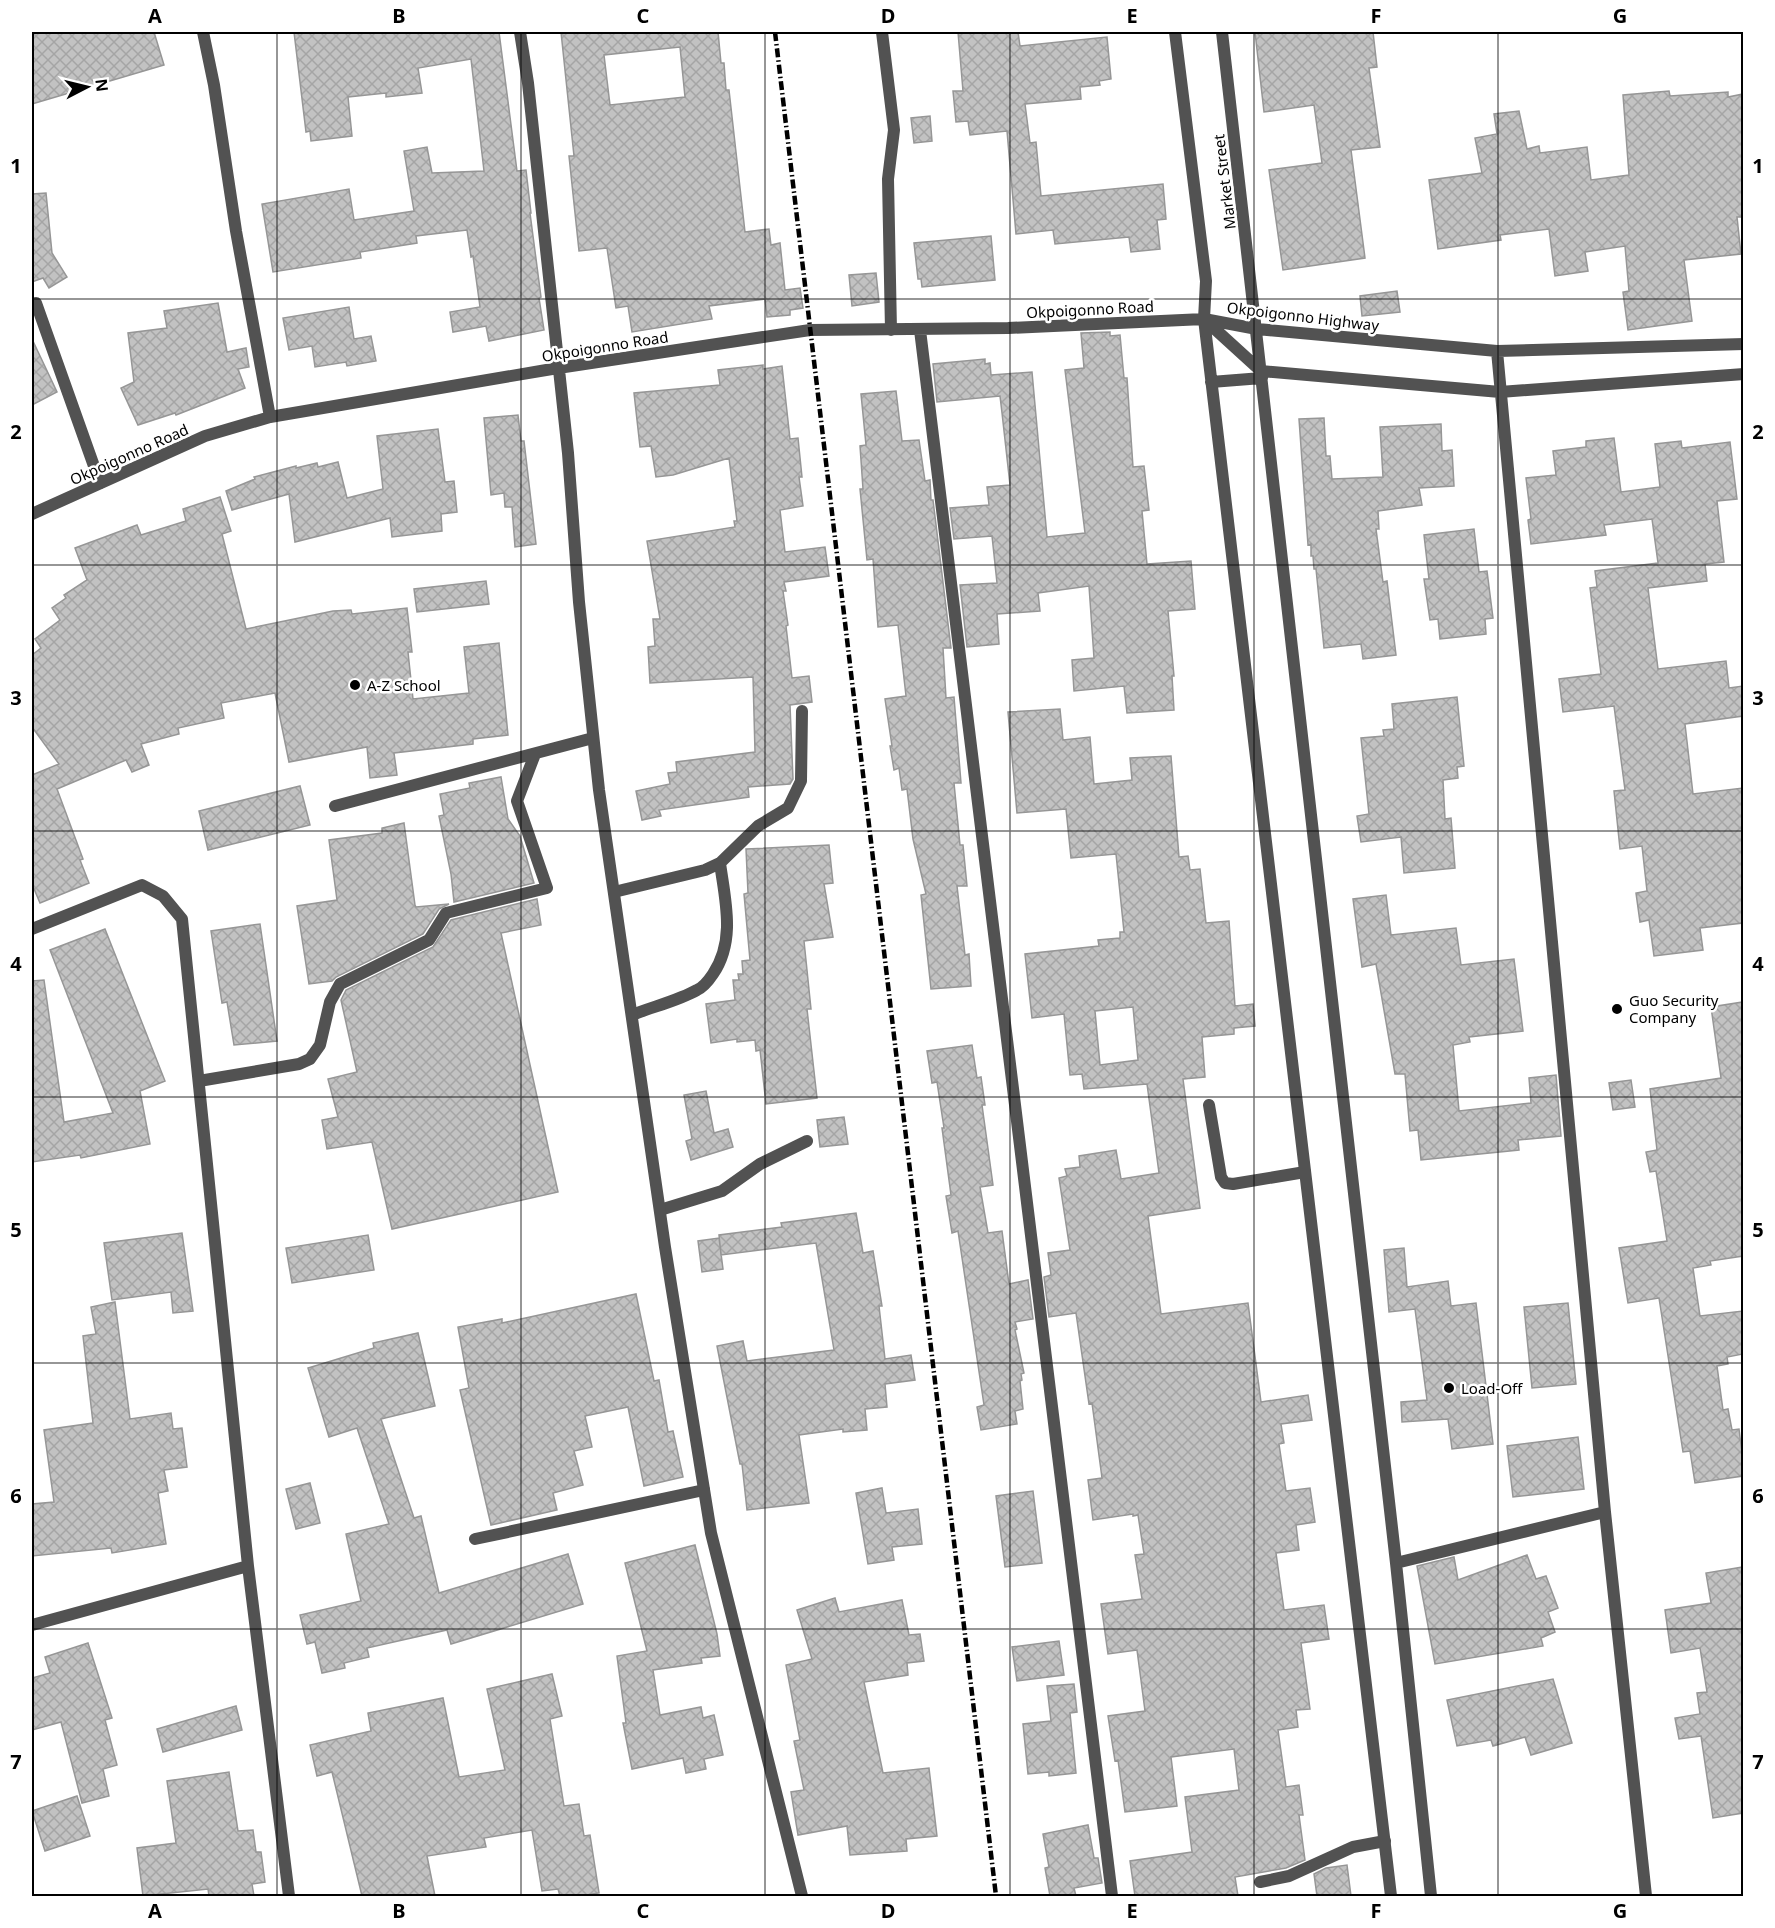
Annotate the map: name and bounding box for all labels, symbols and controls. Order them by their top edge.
text: A [148,2,162,29]
text: B [392,2,406,29]
text: C [637,2,650,29]
text: D [881,2,895,29]
text: E [1126,2,1138,29]
text: F [1371,2,1381,29]
text: G [1613,2,1627,29]
north arrow [57,57,117,117]
text: N [90,77,114,93]
street label: Market Street [1208,133,1240,231]
text: 1 [10,152,22,179]
text: 1 [1752,152,1764,179]
street label: Okpoigonno Road [1026,296,1154,322]
street label: Okpoigonno Highway [1226,297,1381,335]
street label: Okpoigonno Road [540,326,670,366]
text: 2 [10,418,22,445]
text: 2 [1752,418,1764,445]
street label: Okpoigonno Road [67,419,191,489]
place label: A-Z School [367,675,441,695]
marker: A-Z School [348,678,362,692]
text: 3 [10,684,22,711]
text: 3 [1752,684,1764,711]
text: 4 [10,950,22,977]
text: 4 [1752,950,1764,977]
place label: Guo Security Company [1629,990,1719,1027]
marker: Guo Security Company [1610,1002,1624,1016]
text: 5 [10,1216,22,1243]
text: 5 [1752,1216,1764,1243]
place label: Load-Off [1461,1378,1523,1398]
marker: Load-Off [1442,1381,1456,1395]
text: 6 [10,1482,22,1509]
text: 6 [1752,1482,1764,1509]
text: 7 [10,1748,22,1775]
text: 7 [1752,1748,1764,1775]
text: A [148,1897,162,1924]
text: B [392,1897,406,1924]
text: C [637,1897,650,1924]
text: D [881,1897,895,1924]
text: E [1126,1897,1138,1924]
text: F [1371,1897,1381,1924]
text: G [1613,1897,1627,1924]

